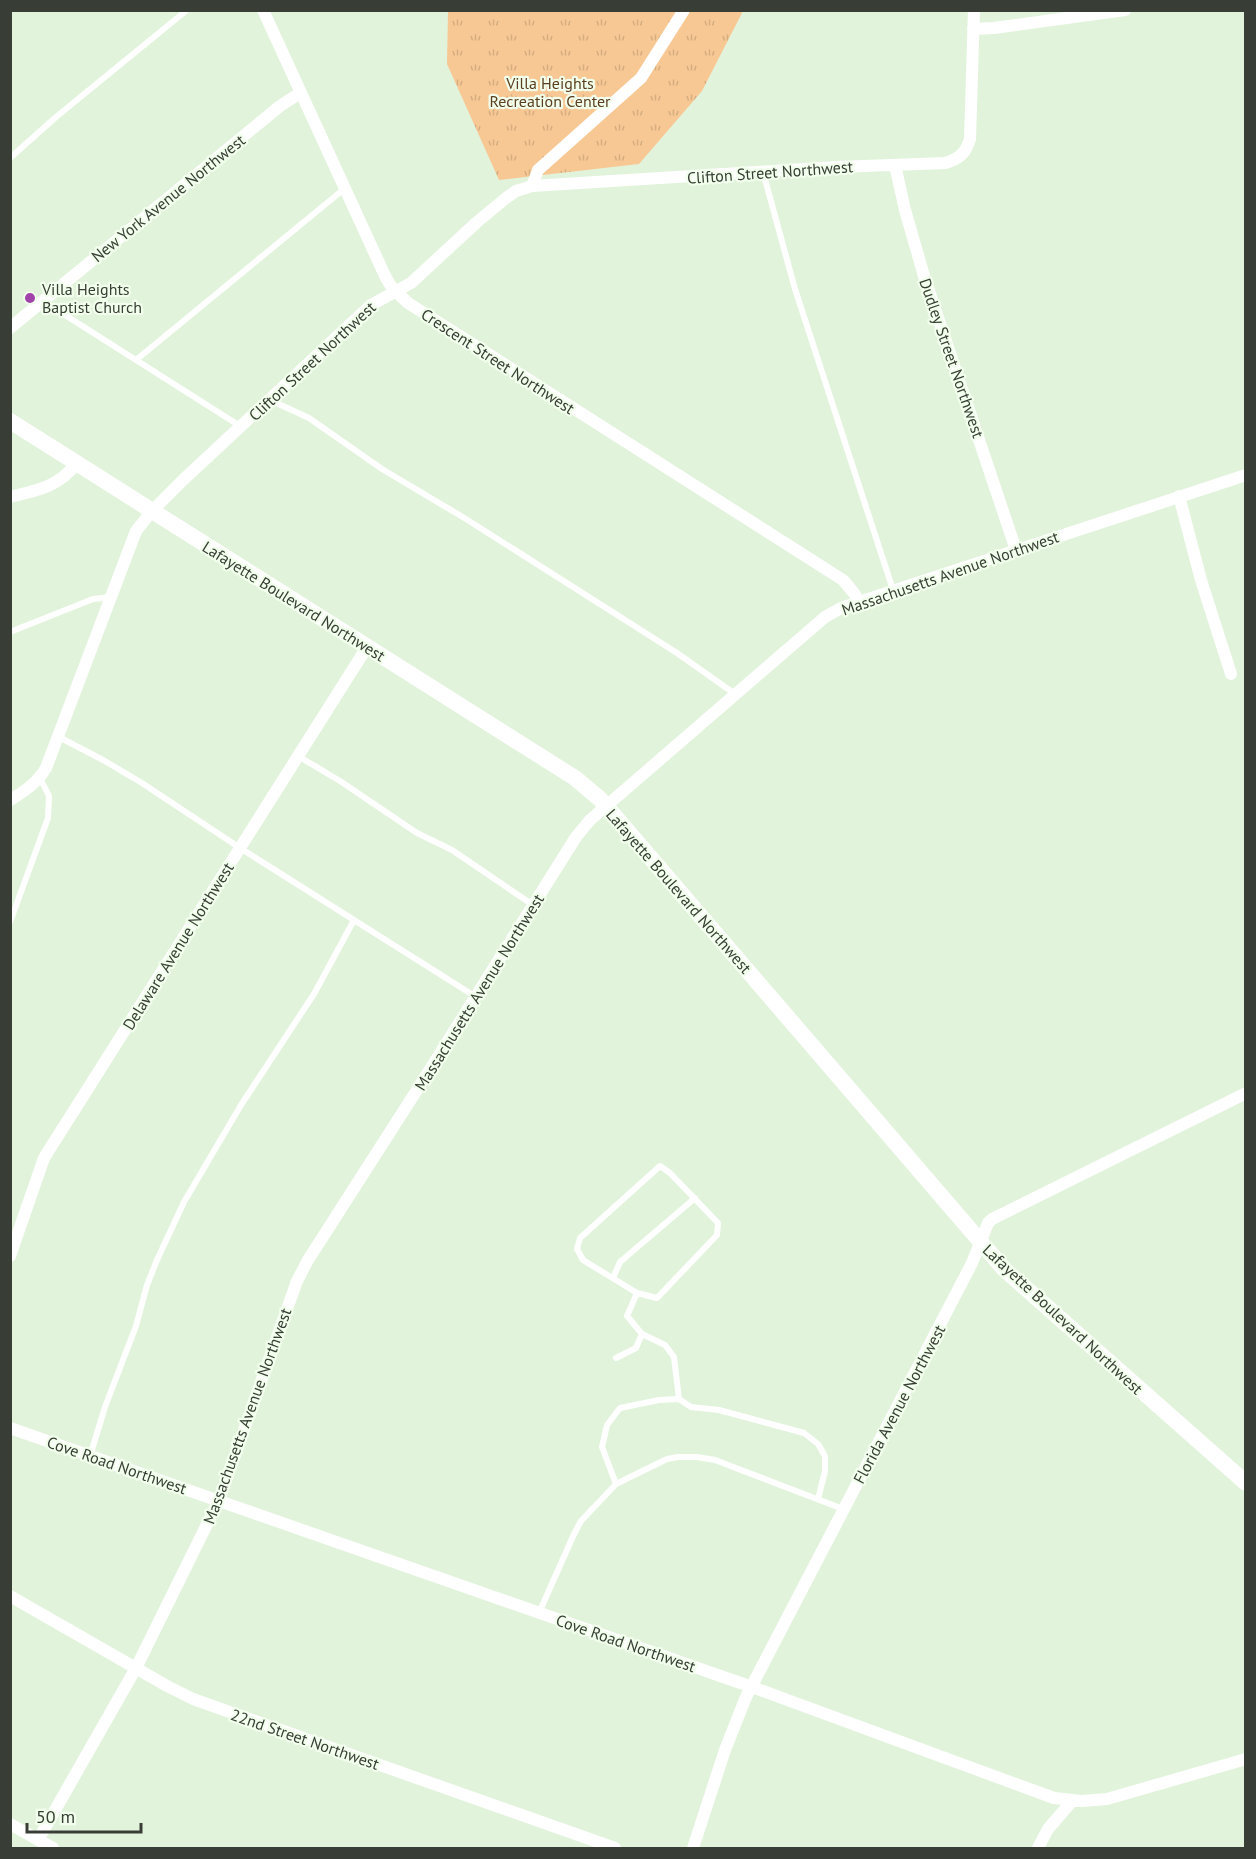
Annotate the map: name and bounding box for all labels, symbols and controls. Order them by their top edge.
park label: Villa Heights Recreation Center [489,73,611,111]
street label: New York Avenue Northwest [87,129,249,266]
street label: Clifton Street Northwest [686,156,854,188]
street label: Dudley Street Northwest [915,275,989,441]
place label: Villa Heights Baptist Church [41,279,142,317]
marker: Villa Heights Baptist Church [23,291,37,305]
street label: Clifton Street Northwest [244,297,380,425]
street label: Crescent Street Northwest [417,304,579,418]
street label: Massachusetts Avenue Northwest [839,526,1062,620]
street label: Lafayette Boulevard Northwest [199,536,390,666]
street label: Lafayette Boulevard Northwest [602,805,756,978]
street label: Delaware Avenue Northwest [118,858,238,1033]
street label: Massachusetts Avenue Northwest [410,889,548,1094]
street label: Lafayette Boulevard Northwest [979,1240,1148,1399]
street label: Massachusetts Avenue Northwest [199,1305,296,1527]
street label: Florida Avenue Northwest [849,1321,950,1487]
street label: Cove Road Northwest [45,1432,190,1498]
street label: Cove Road Northwest [554,1610,699,1676]
street label: 22nd Street Northwest [228,1704,382,1774]
scale bar [27,1796,141,1834]
text: 50 m [36,1805,75,1828]

